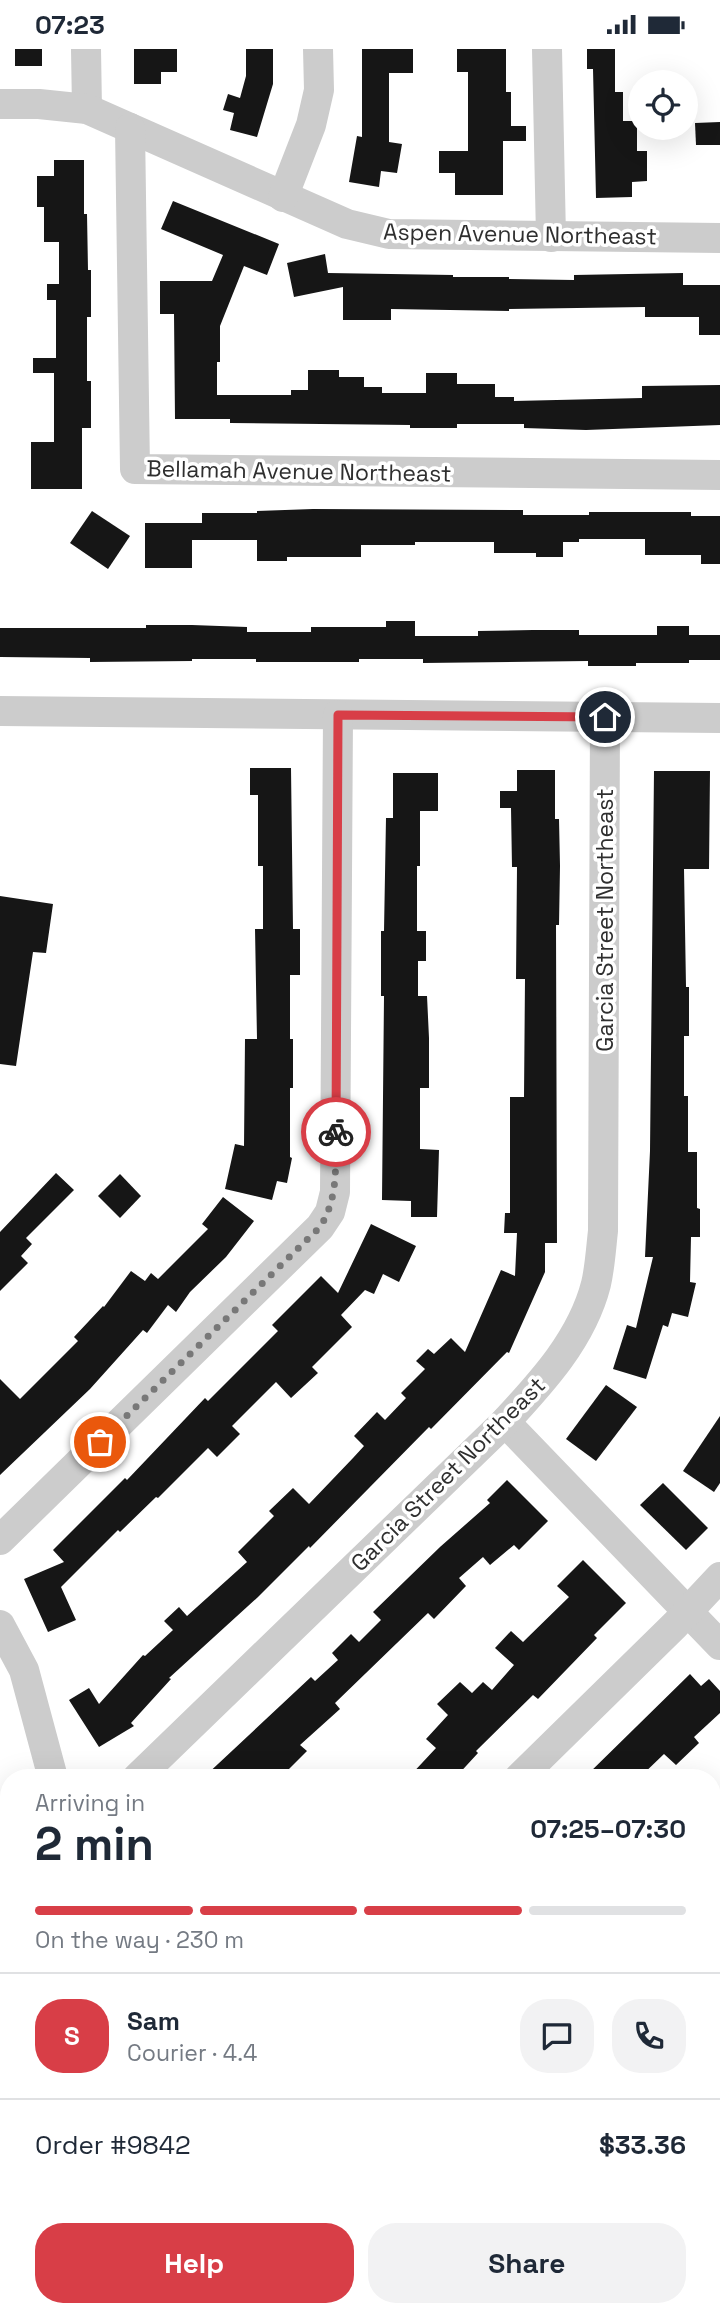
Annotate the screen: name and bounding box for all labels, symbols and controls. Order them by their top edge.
text: 07:23 [35,8,105,42]
map controls [628,70,698,140]
button: locate [628,70,698,140]
street label: Aspen Avenue Northeast [383,217,657,251]
street label: Bellamah Avenue Northeast [146,453,452,489]
pin [575,687,635,747]
icon: home [586,698,624,736]
street label: Garcia Street Northeast [590,788,620,1052]
courier [301,1097,371,1167]
icon: bike [317,1113,355,1151]
street label: Garcia Street Northeast [344,1370,552,1578]
pin [70,1412,130,1472]
icon: bag [81,1423,119,1461]
text: Arriving in [35,1788,145,1818]
text: 07:25–07:30 [530,1812,686,1846]
text: 2 min [35,1815,154,1873]
text: On the way · 230 m [35,1925,244,1955]
button: chat [520,1999,594,2073]
button: phone [612,1999,686,2073]
text: Sam [127,2004,180,2038]
text: S [64,2019,80,2053]
text: Courier · 4.4 [127,2038,257,2068]
text: Order #9842 [35,2128,191,2162]
text: $33.36 [599,2128,686,2162]
button: Help [35,2223,354,2303]
button: Share [368,2223,686,2303]

